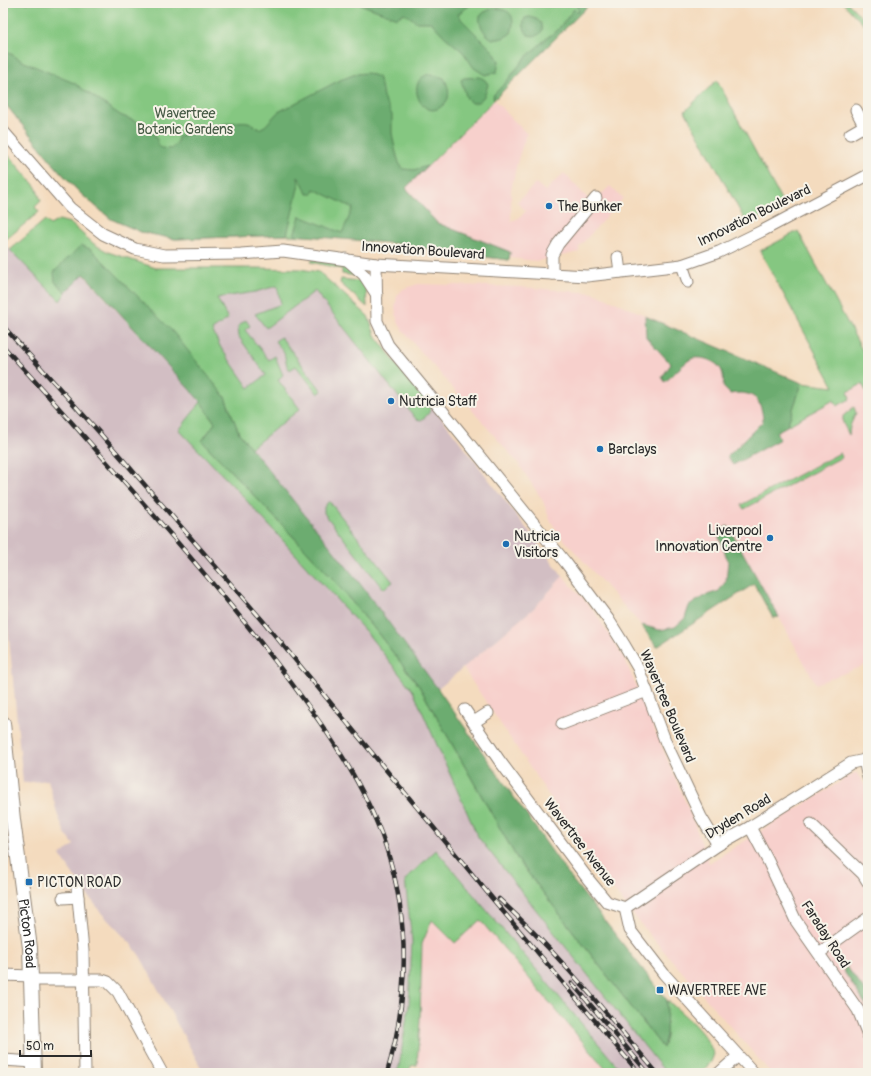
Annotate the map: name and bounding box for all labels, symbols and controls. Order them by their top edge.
park label: Wavertree Botanic Gardens [137,105,234,138]
street label: Innovation Boulevard [695,181,814,250]
place label: The Bunker [557,198,622,215]
marker: The Bunker [544,201,554,211]
street label: Innovation Boulevard [361,238,485,263]
place label: Nutricia Staff [399,393,477,410]
marker: Nutricia Staff [386,396,396,406]
place label: Barclays [608,441,657,458]
marker: Barclays [595,444,605,454]
place label: Liverpool Innovation Centre [655,522,762,555]
place label: Nutricia Visitors [514,528,560,561]
marker: Liverpool Innovation Centre [765,533,775,543]
marker: Nutricia Visitors [501,539,511,549]
street label: Wavertree Boulevard [636,647,699,765]
street label: Dryden Road [702,790,774,843]
street label: Wavertree Avenue [540,795,619,890]
place label: PICTON ROAD [37,874,122,891]
marker: PICTON ROAD [24,877,34,887]
street label: Faraday Road [797,897,854,971]
street label: Picton Road [15,898,39,969]
place label: WAVERTREE AVE [668,982,767,999]
marker: WAVERTREE AVE [655,985,665,995]
scale bar [20,1032,91,1058]
text: 50 m [26,1039,54,1054]

